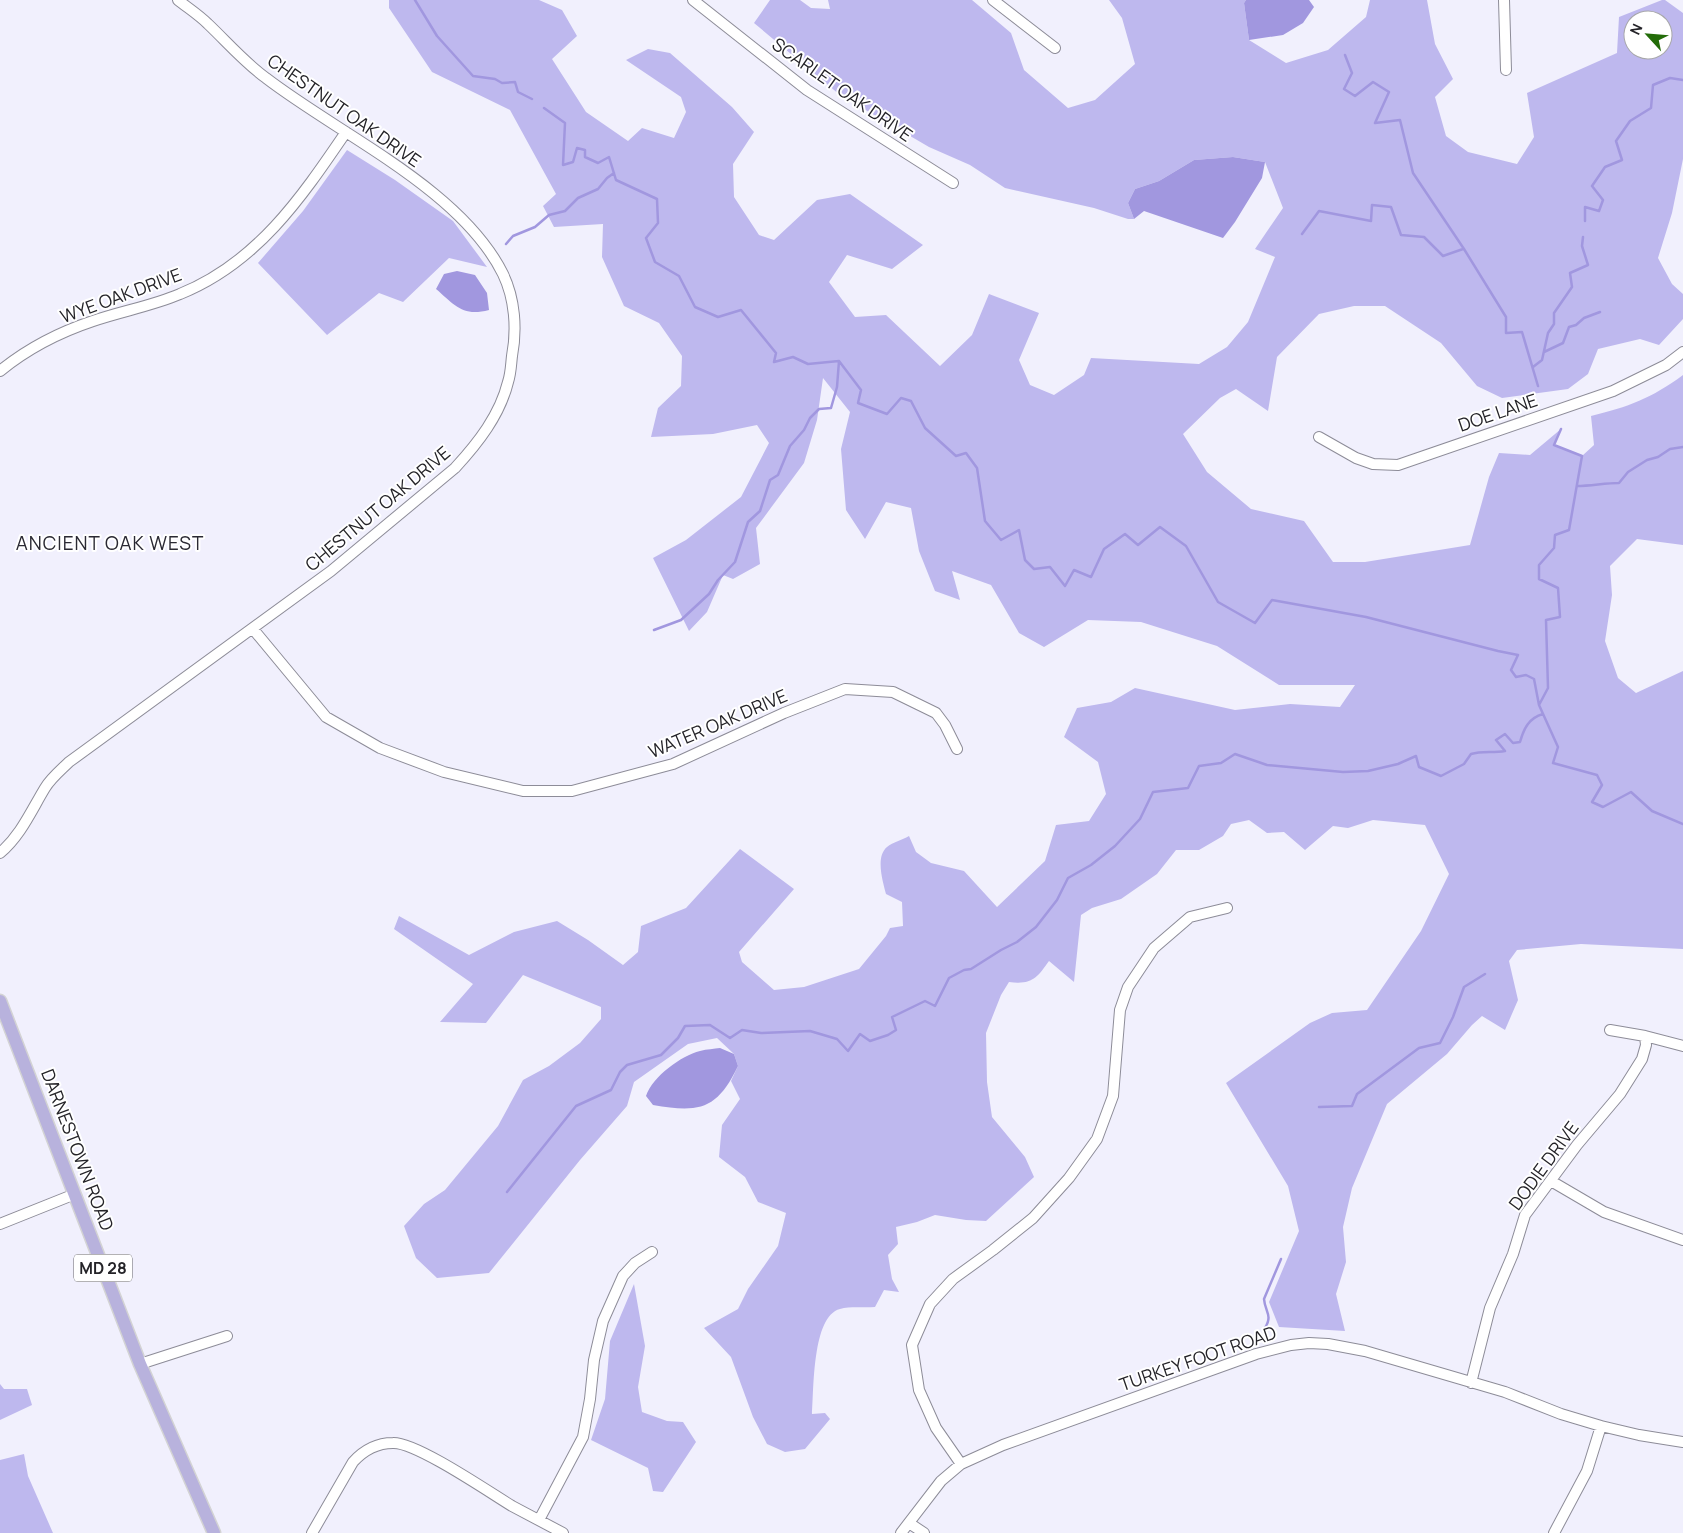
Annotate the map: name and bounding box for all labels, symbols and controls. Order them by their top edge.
north arrow [1623,10,1673,60]
text: N [1625,20,1647,38]
street label: SCARLET OAK DRIVE [768,32,918,147]
street label: CHESTNUT OAK DRIVE [263,48,426,172]
street label: WYE OAK DRIVE [57,262,185,328]
street label: DOE LANE [1455,387,1540,437]
street label: CHESTNUT OAK DRIVE [300,440,455,576]
district label: ANCIENT OAK WEST [16,530,204,556]
street label: WATER OAK DRIVE [645,683,791,763]
street label: DARNESTOWN ROAD [36,1065,120,1234]
street label: DODIE DRIVE [1503,1116,1583,1215]
road number: MD 28 [74,1254,132,1282]
street label: TURKEY FOOT ROAD [1116,1320,1279,1396]

